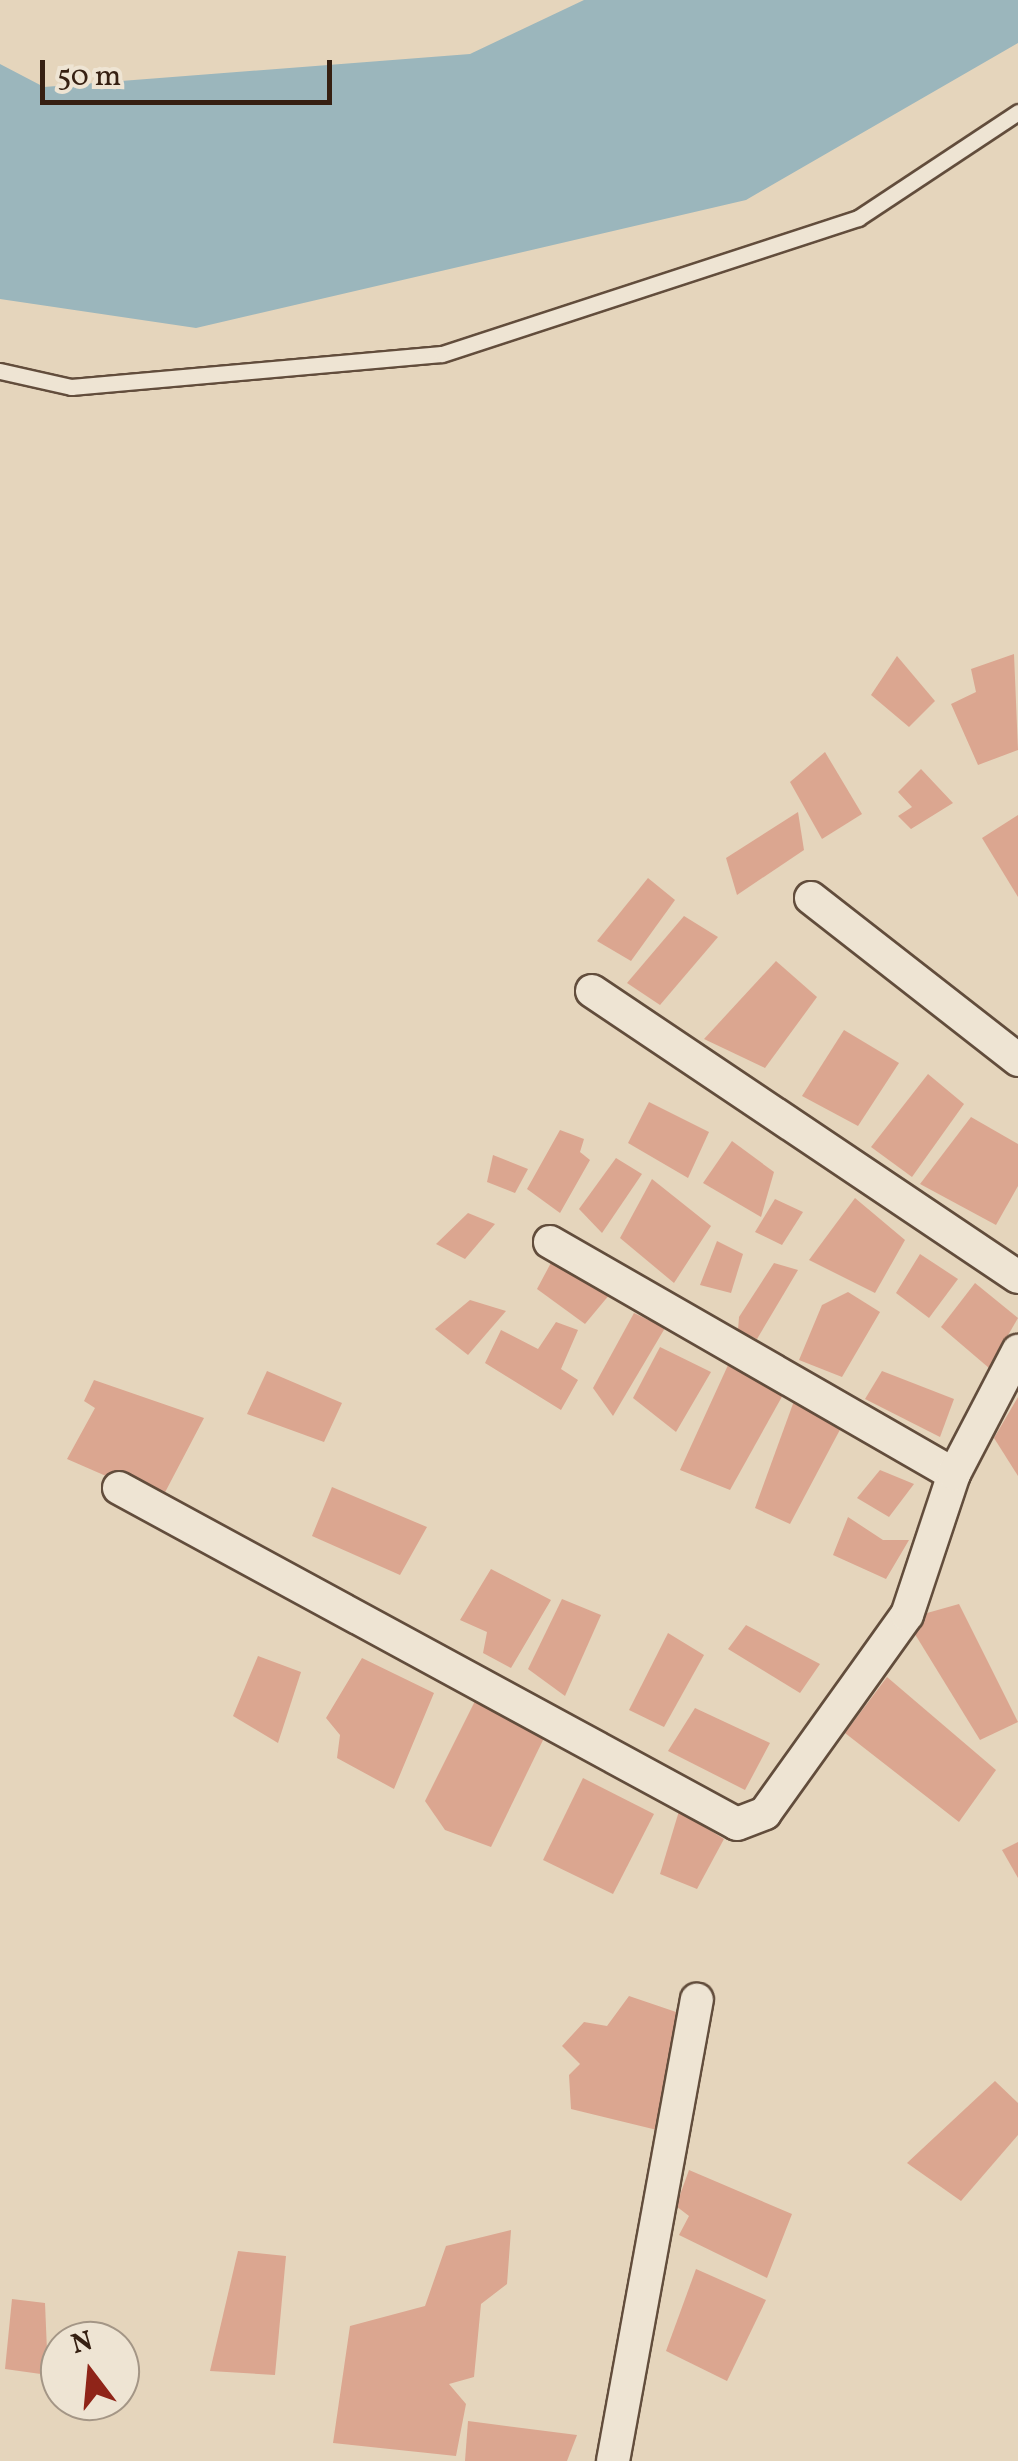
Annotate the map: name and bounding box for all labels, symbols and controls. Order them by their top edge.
scale bar [45,40,338,102]
text: 50 m [57,56,121,98]
north arrow [40,2321,140,2421]
text: N [67,2322,97,2365]

